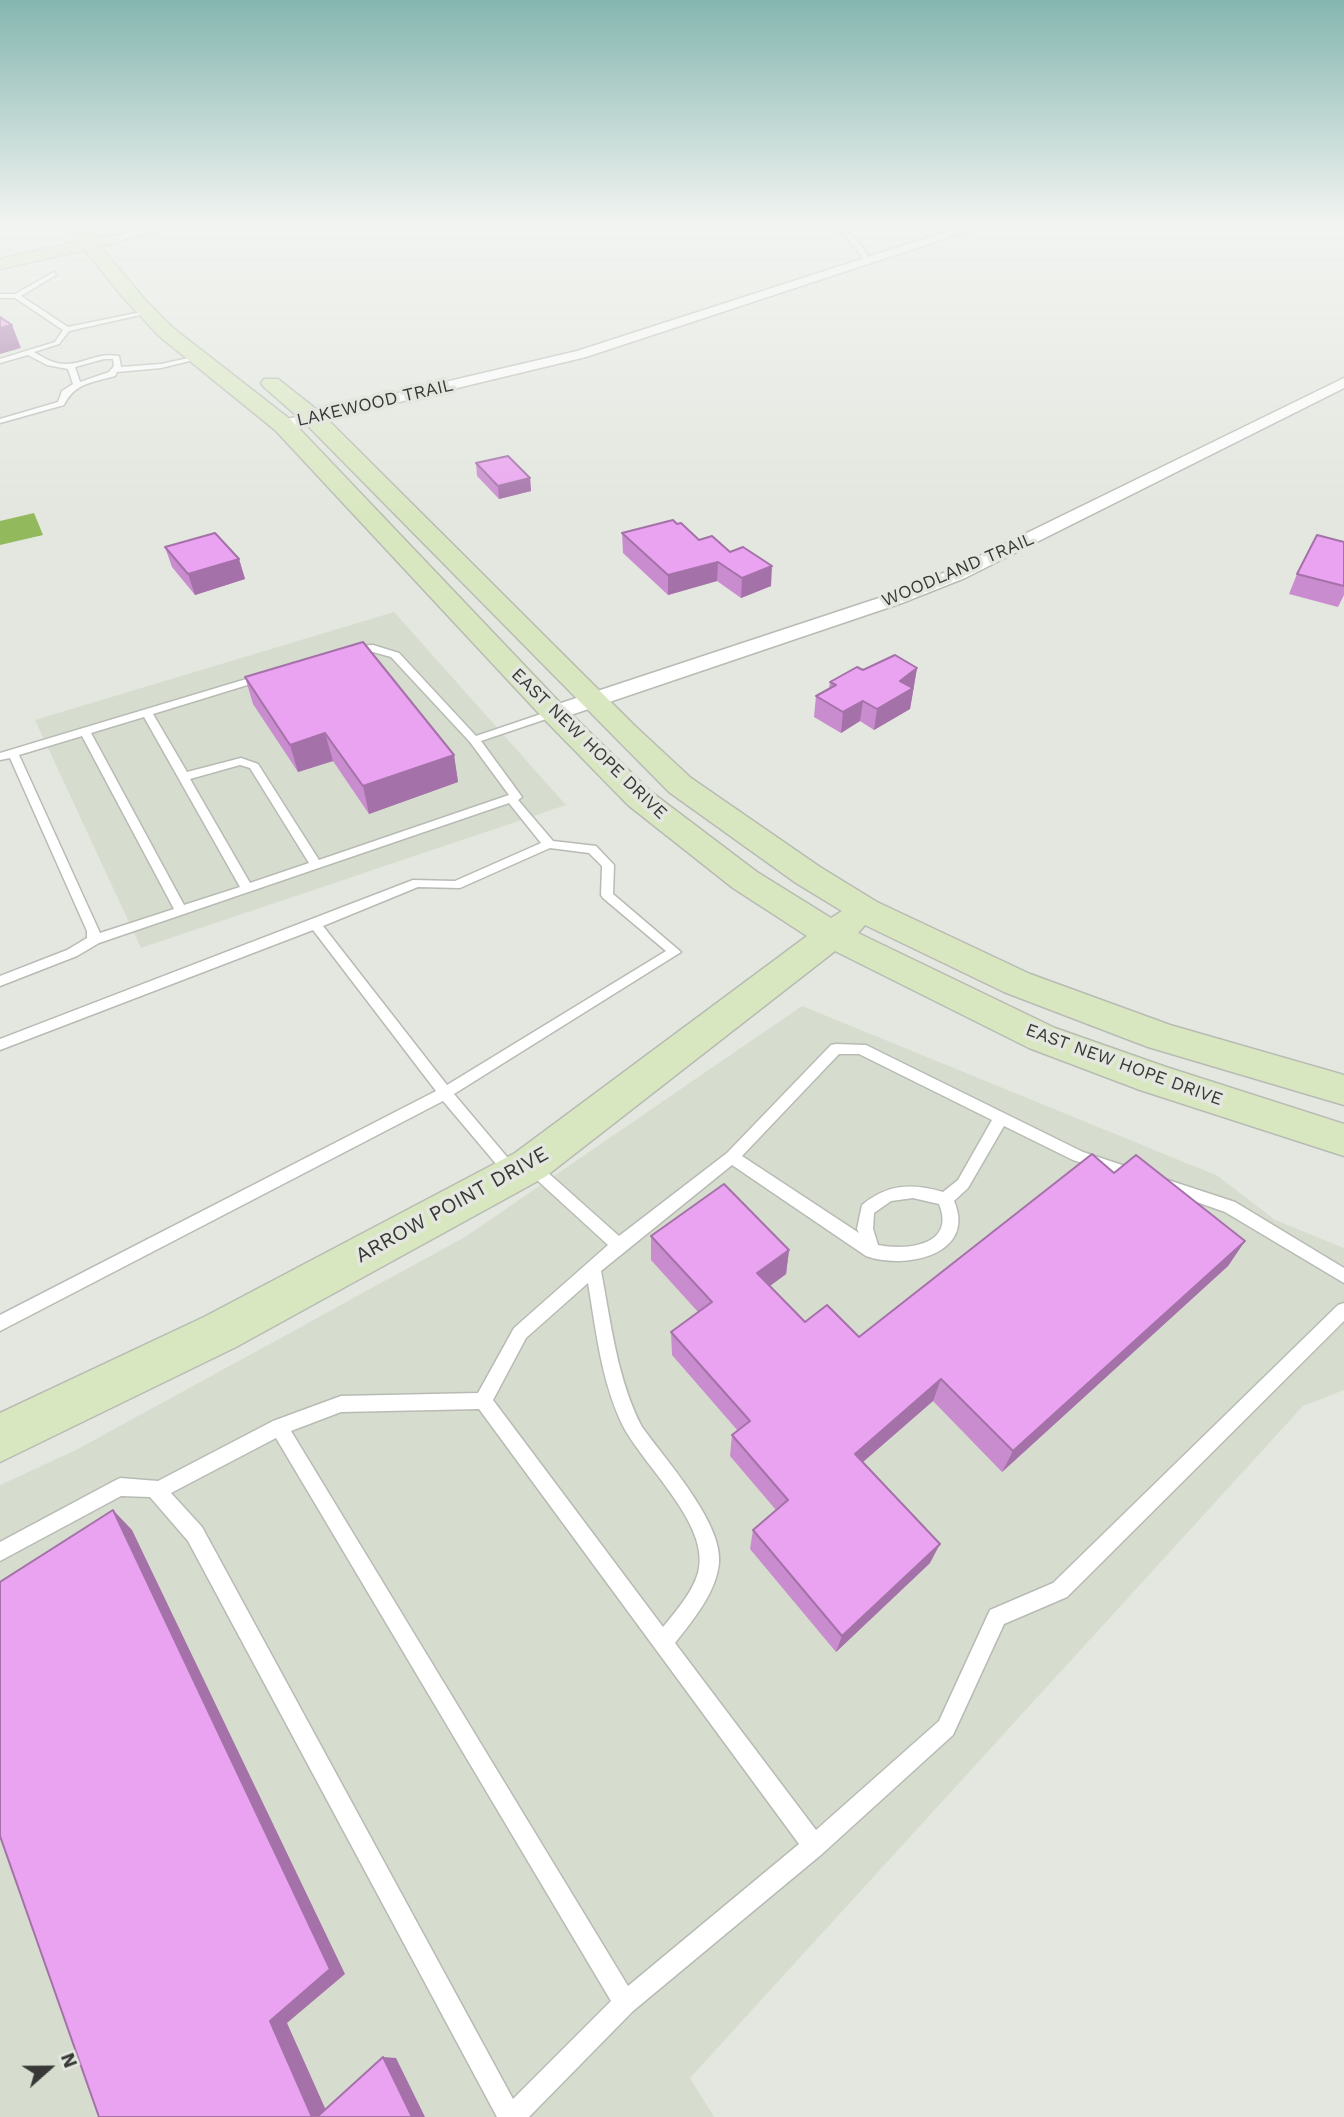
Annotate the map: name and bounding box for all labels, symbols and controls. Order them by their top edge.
street label: LAKEWOOD TRAIL [295,374,455,432]
street label: WOODLAND TRAIL [879,528,1037,612]
street label: EAST NEW HOPE DRIVE [507,664,671,824]
street label: EAST NEW HOPE DRIVE [1023,1019,1225,1111]
street label: ARROW POINT DRIVE [351,1141,553,1269]
north arrow [14,2033,84,2103]
text: N [56,2050,82,2071]

